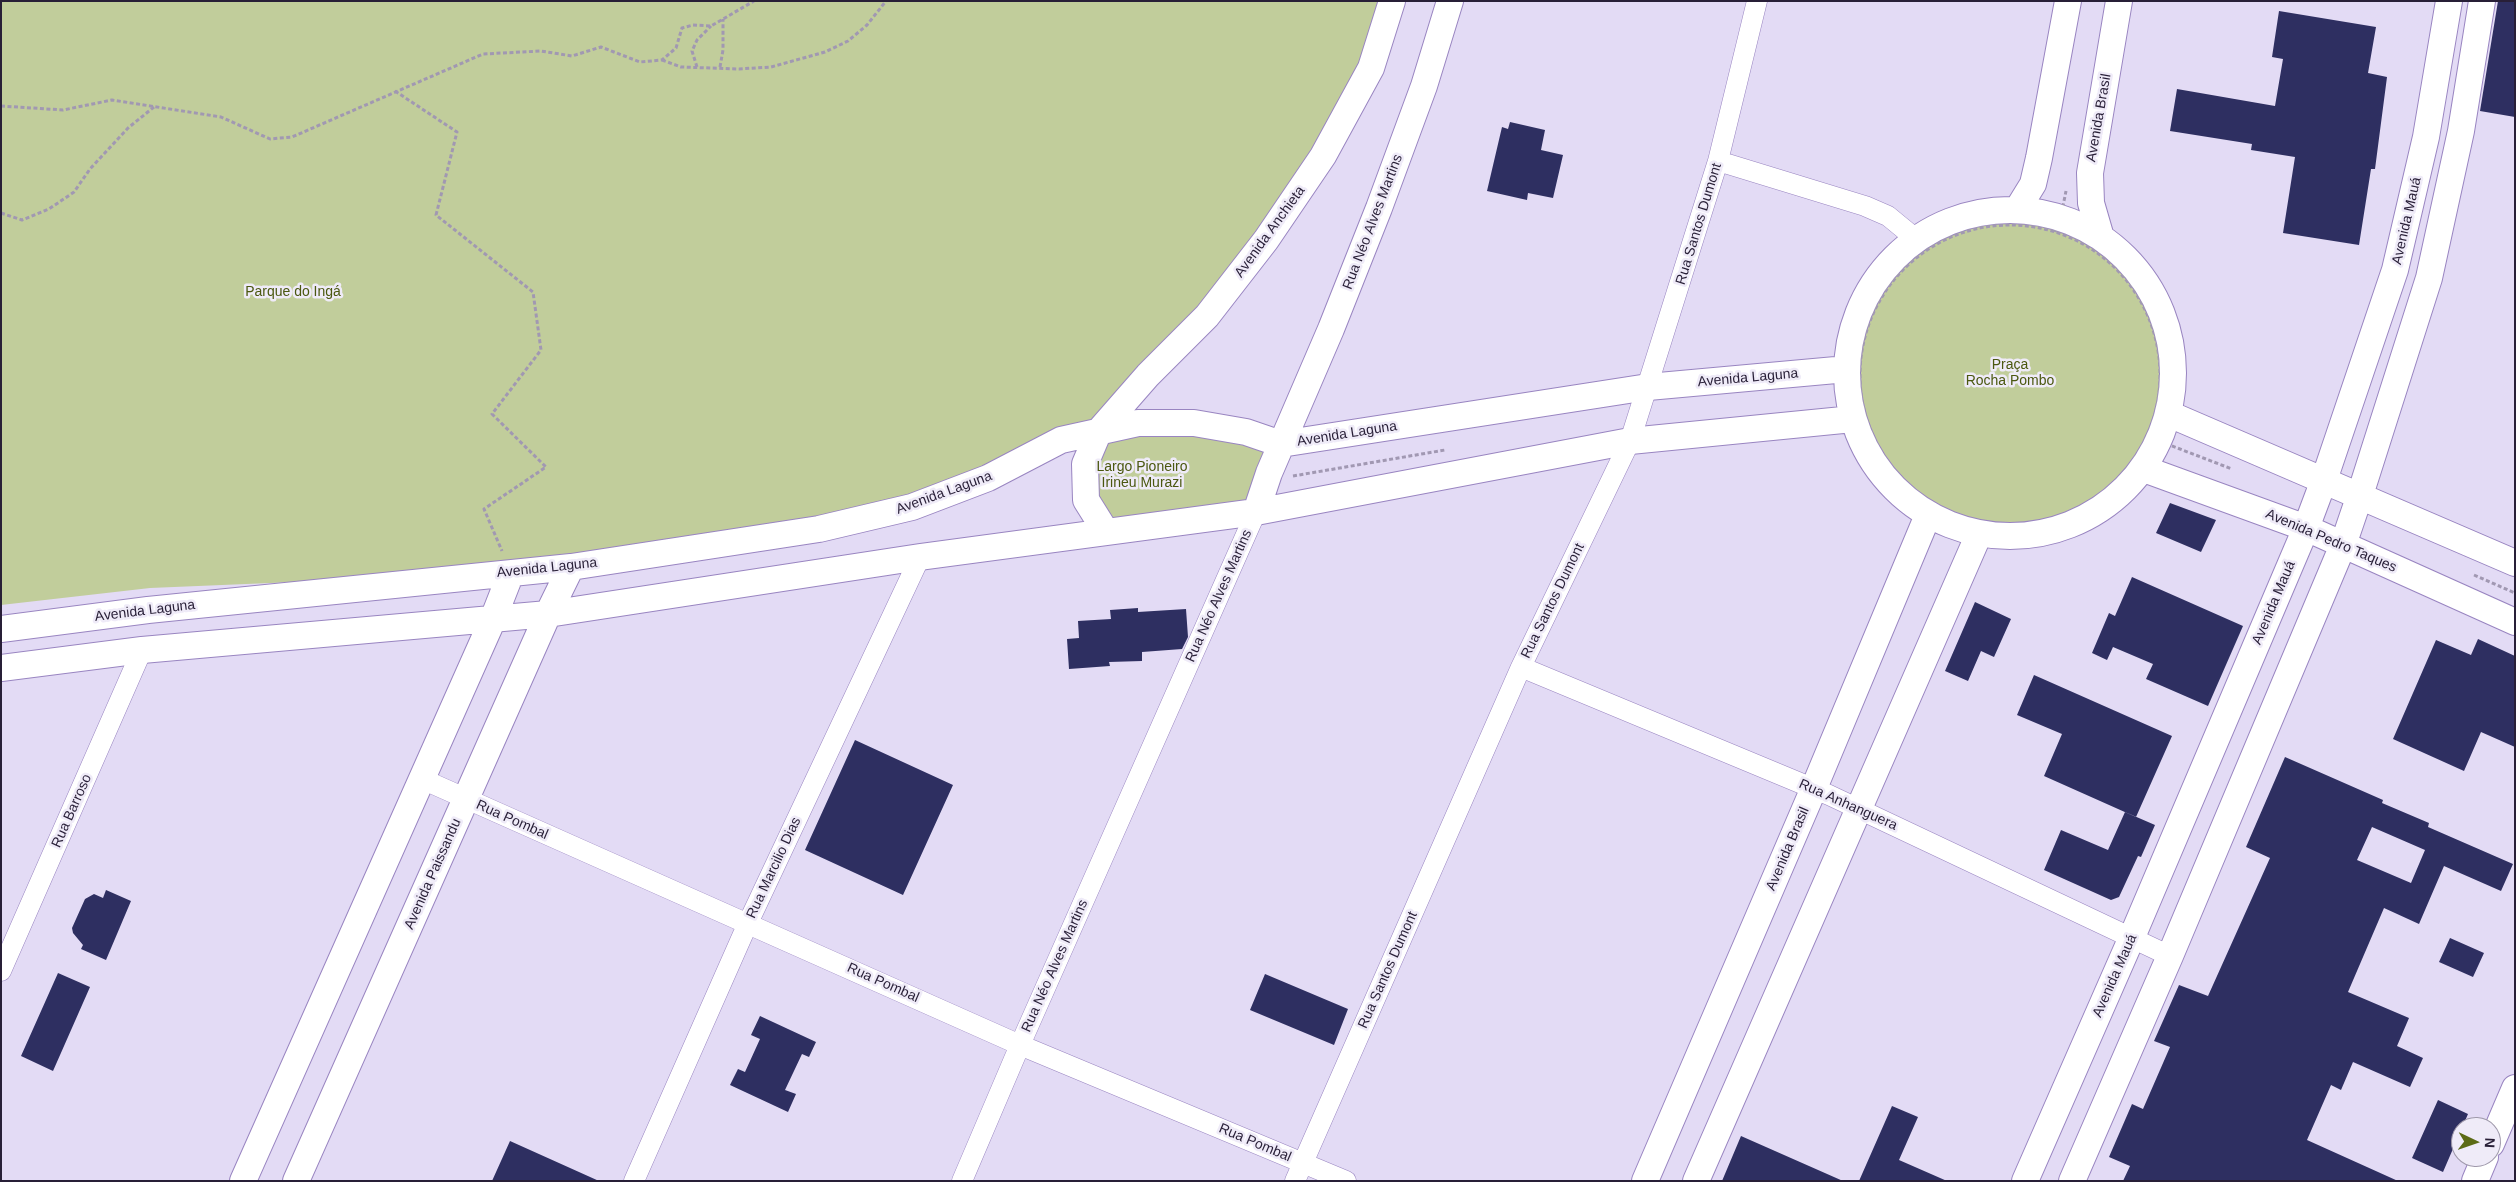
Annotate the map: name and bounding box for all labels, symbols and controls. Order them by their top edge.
street label: Avenida Brasil [2083,73,2115,163]
street label: Rua Néo Alves Martins [1340,152,1406,292]
street label: Rua Santos Dumont [1673,161,1725,287]
street label: Avenida Mauá [2389,176,2425,266]
street label: Avenida Anchieta [1231,183,1309,281]
park label: Parque do Ingá [245,284,341,300]
park label: Praça Rocha Pombo [1966,357,2054,390]
street label: Avenida Laguna [1697,365,1799,391]
street label: Avenida Laguna [1296,418,1398,450]
park label: Largo Pioneiro Irineu Murazi [1096,459,1188,492]
street label: Avenida Laguna [894,468,994,518]
street label: Avenida Pedro Taques [2263,506,2399,576]
street label: Rua Néo Alves Martins [1182,527,1256,665]
street label: Rua Santos Dumont [1518,541,1588,661]
street label: Avenida Laguna [496,554,598,582]
street label: Avenida Mauá [2249,559,2299,647]
street label: Avenida Laguna [94,597,196,625]
street label: Rua Barroso [48,772,96,850]
street label: Rua Anhanguera [1796,776,1900,834]
street label: Rua Pombal [473,797,551,843]
street label: Avenida Brasil [1763,805,1813,893]
street label: Rua Marcilio Dias [743,815,805,921]
street label: Avenida Paissandu [401,816,465,932]
street label: Rua Néo Alves Martins [1018,897,1092,1035]
street label: Rua Santos Dumont [1355,909,1421,1031]
street label: Avenida Mauá [2089,932,2141,1020]
street label: Rua Pombal [844,960,922,1006]
north arrow [2451,1117,2501,1167]
street label: Rua Pombal [1216,1120,1294,1166]
text: N [2482,1137,2498,1148]

